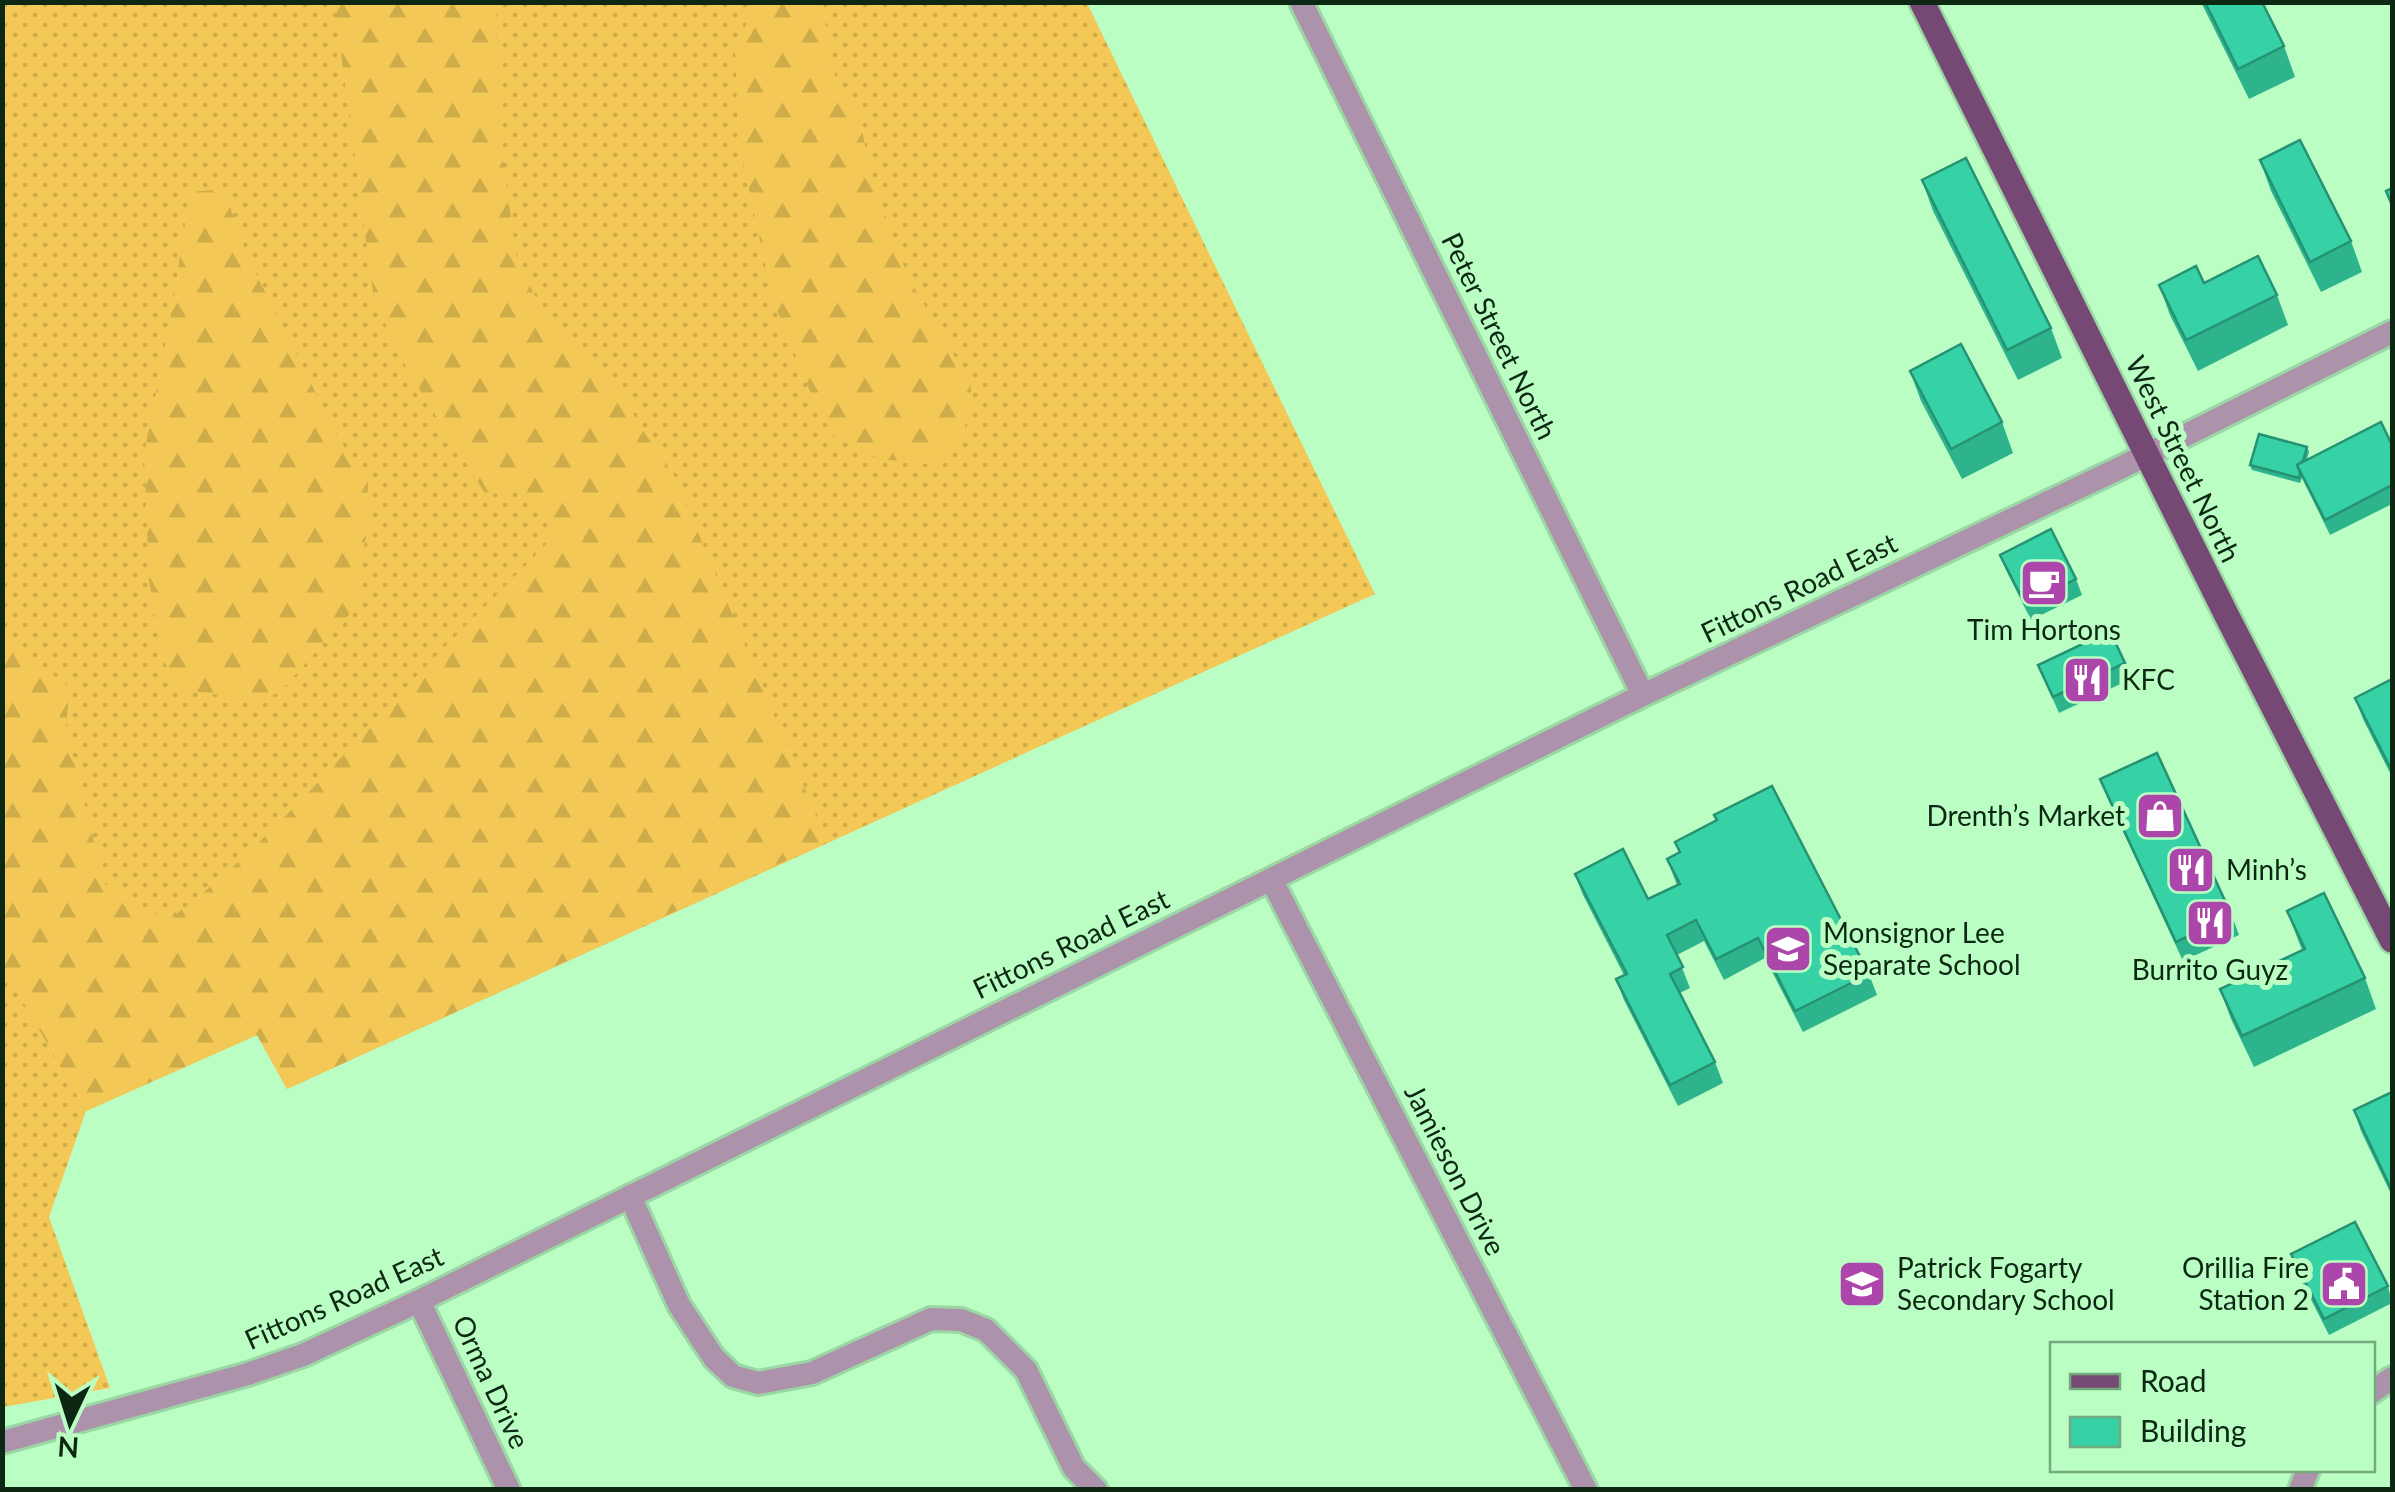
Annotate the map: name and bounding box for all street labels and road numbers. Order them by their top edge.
street label: Peter Street North [1435,227,1565,445]
street label: West Street North [2119,350,2249,567]
street label: Fittons Road East [1695,525,1902,649]
street label: Fittons Road East [967,881,1174,1005]
street label: Jamieson Drive [1398,1078,1514,1261]
street label: Fittons Road East [239,1238,448,1356]
street label: Orma Drive [446,1309,538,1454]

